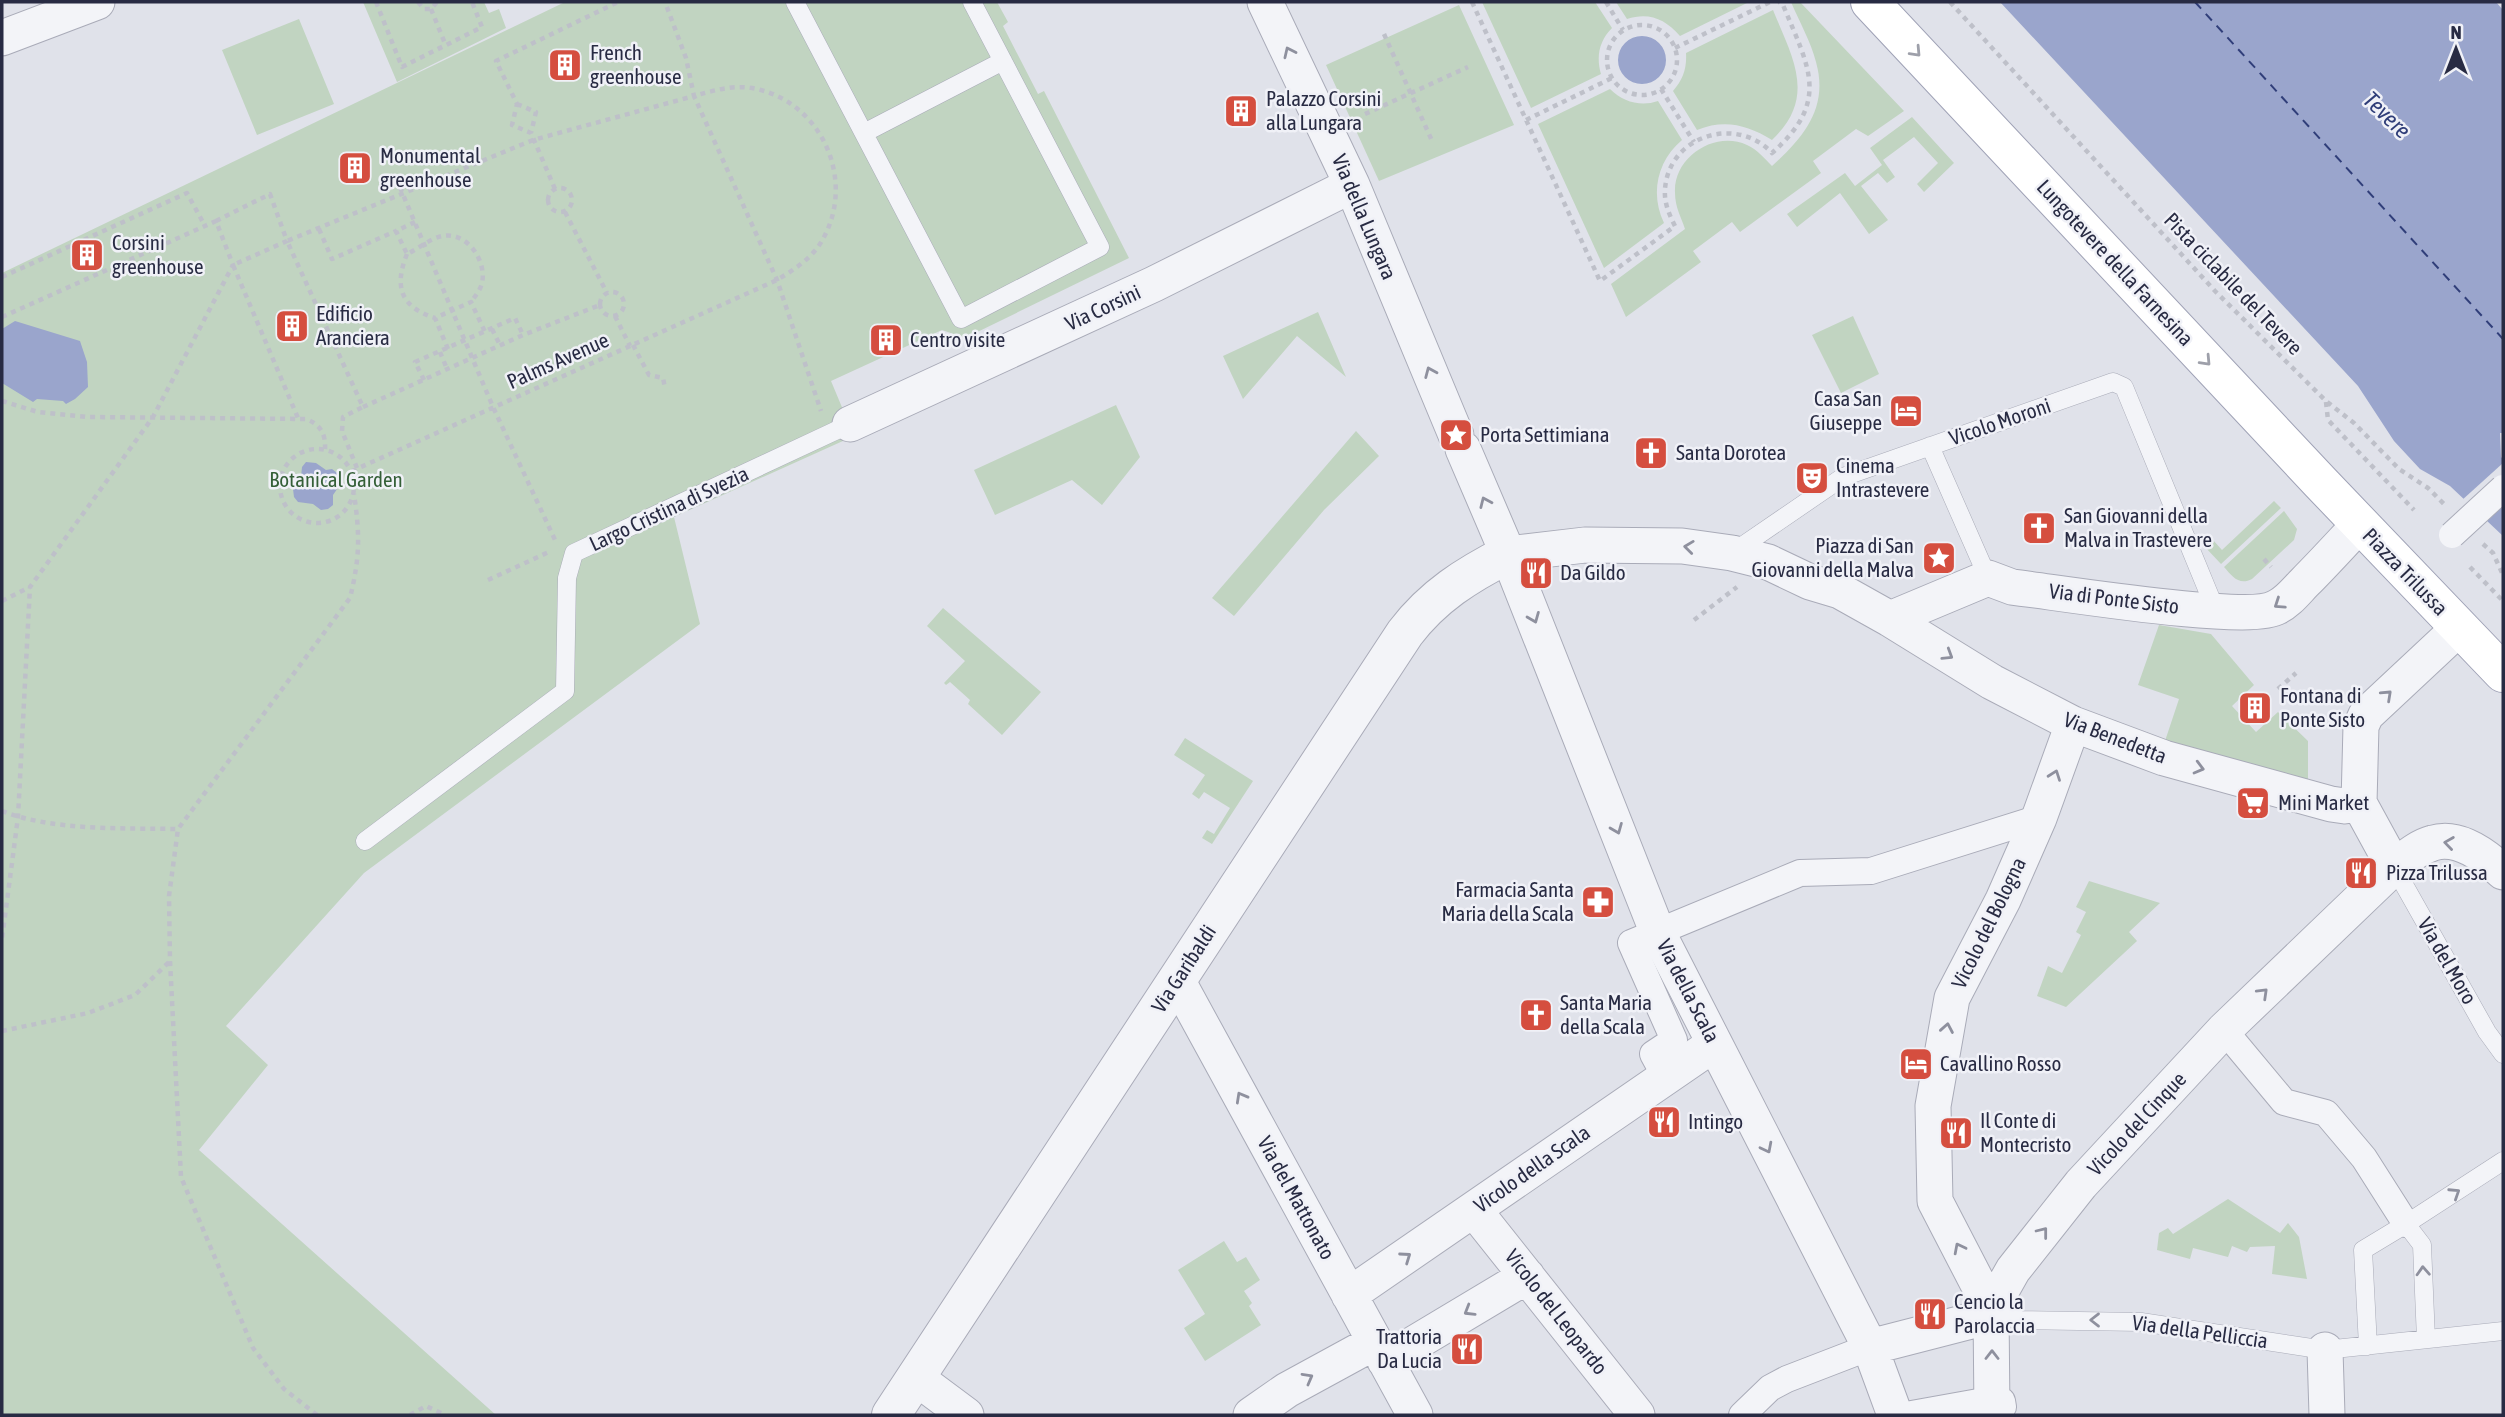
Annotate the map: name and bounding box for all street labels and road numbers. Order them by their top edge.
street label: Via della Lungara [1328,151,1402,283]
street label: Lungotevere della Farnesina [2033,174,2199,350]
street label: Pista ciclabile del Tevere [2160,207,2308,359]
street label: Via Corsini [1061,279,1144,335]
street label: Palms Avenue [503,327,612,393]
street label: Vicolo Moroni [1946,392,2054,450]
street label: Largo Cristina di Svezia [585,461,752,555]
street label: Piazza Trilussa [2358,523,2453,620]
street label: Via di Ponte Sisto [2048,578,2180,618]
street label: Via Benedetta [2061,706,2170,768]
street label: Vicolo del Bologna [1946,853,2030,992]
street label: Via del Moro [2414,913,2482,1008]
street label: Via Garibaldi [1146,920,1220,1017]
street label: Via della Scala [1653,935,1725,1046]
street label: Vicolo del Cinque [2082,1067,2190,1180]
street label: Vicolo della Scala [1469,1119,1594,1217]
street label: Via del Mattonato [1253,1132,1341,1263]
street label: Vicolo del Leopardo [1501,1244,1613,1379]
street label: Via della Pelliccia [2131,1310,2270,1352]

